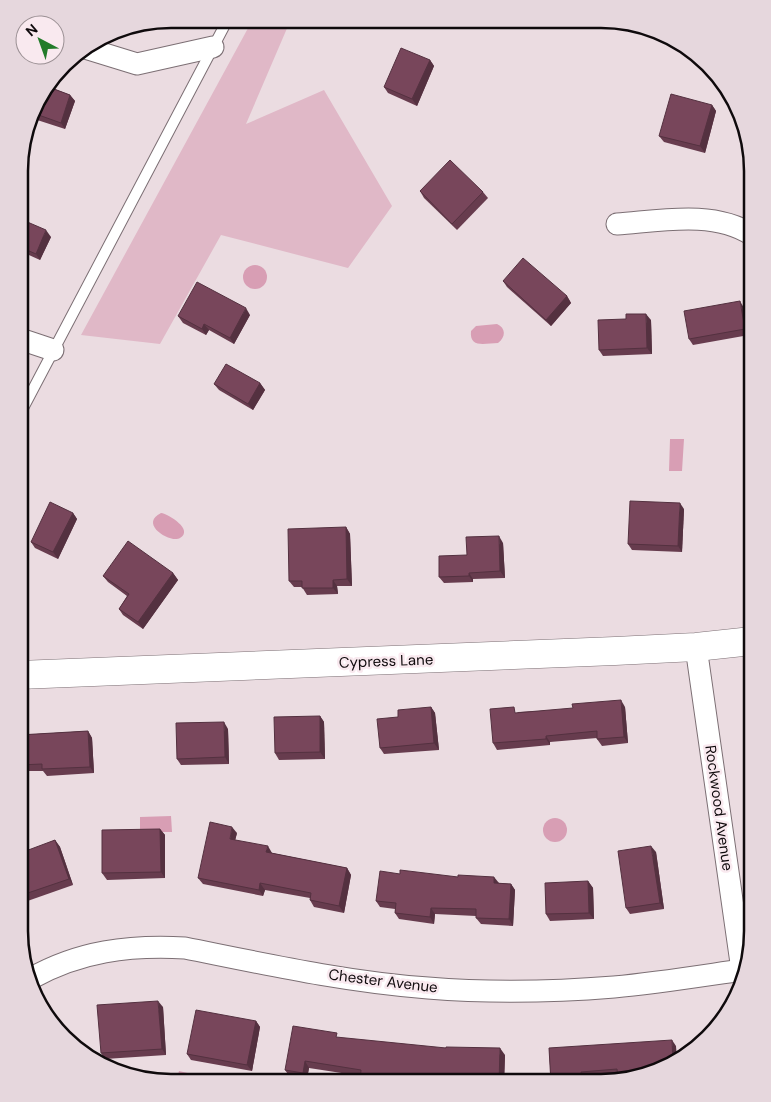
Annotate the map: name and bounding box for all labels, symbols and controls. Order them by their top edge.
north arrow [15,15,65,65]
text: N [22,20,41,40]
street label: Cypress Lane [338,649,434,673]
street label: Rockwood Avenue [700,744,738,872]
street label: Chester Avenue [327,964,439,998]

